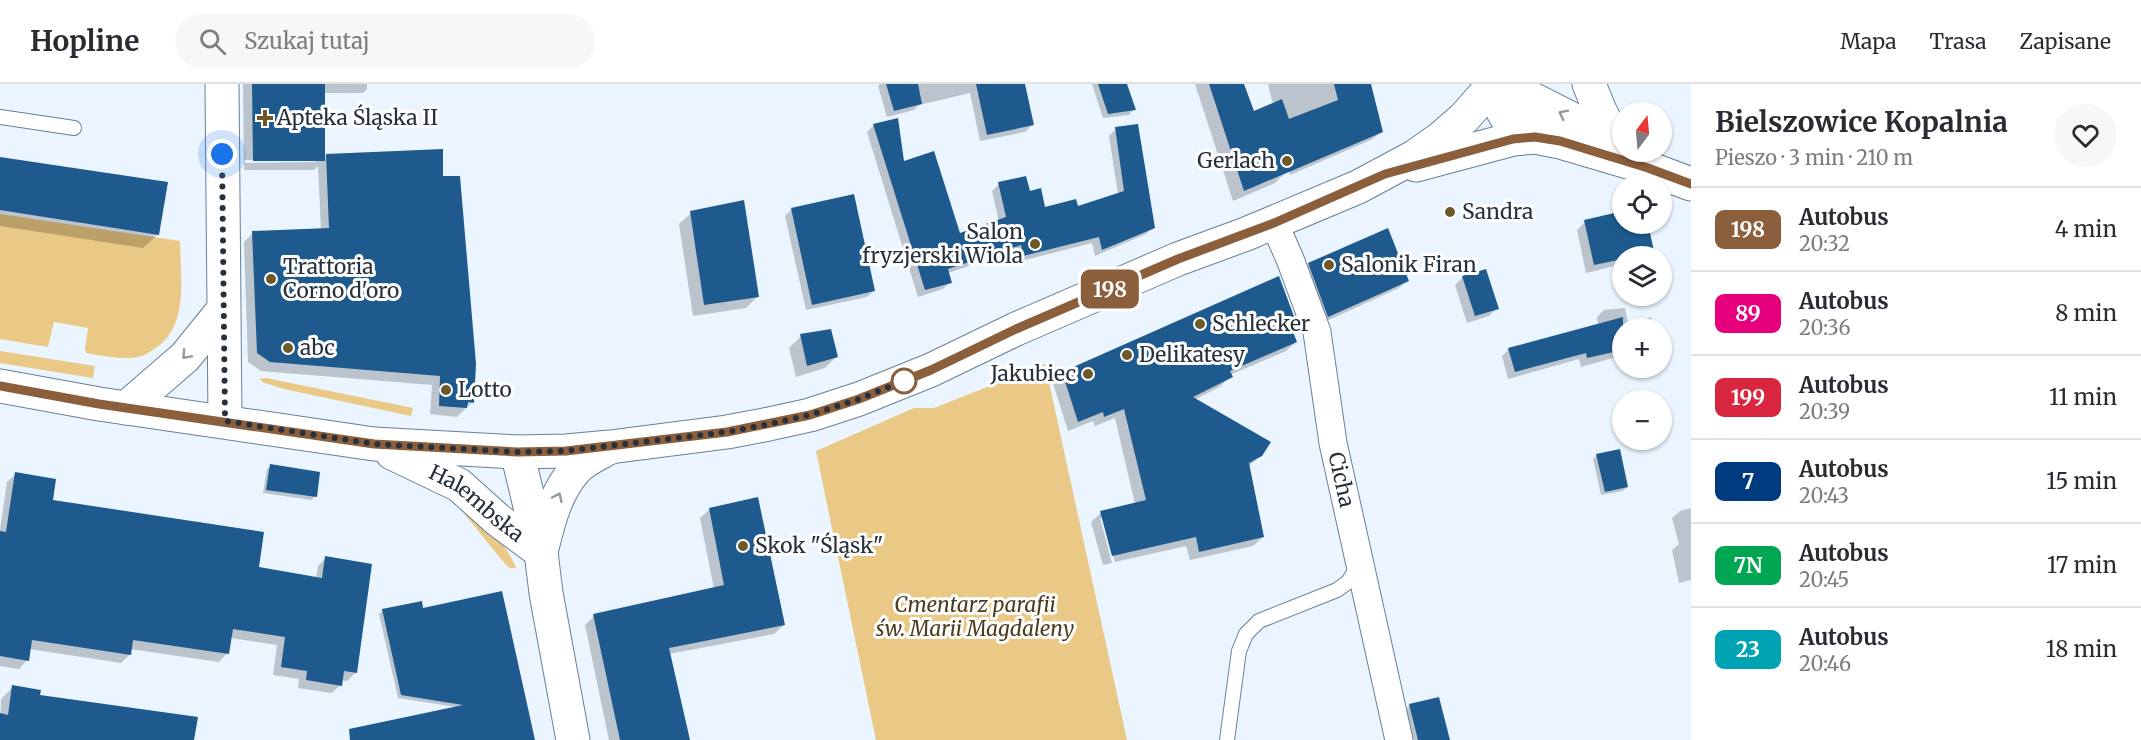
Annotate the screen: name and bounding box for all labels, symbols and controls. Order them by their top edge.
search box [175,14,595,68]
text: Hopline [30,23,139,59]
icon: search [196,25,229,58]
text: Szukaj tutaj [244,27,370,55]
text: Mapa [1840,28,1897,55]
text: Trasa [1930,28,1987,55]
text: Zapisane [2020,28,2111,55]
north arrow [1612,102,1672,162]
map controls [1612,102,1672,450]
place label: Apteka Śląska II [276,104,438,131]
text: Bielszowice Kopalnia [1715,104,2008,140]
button: heart [2054,104,2117,167]
one-way arrow [1559,110,1569,121]
marker: Apteka Śląska II [258,111,272,125]
your location [207,139,237,169]
text: Pieszo · 3 min · 210 m [1715,145,1913,170]
place label: Gerlach [1197,147,1275,174]
marker: Gerlach [1280,154,1294,168]
button: locate [1612,174,1672,234]
place label: Sandra [1462,198,1533,225]
text: Autobus [1799,203,1889,231]
marker: Sandra [1443,205,1457,219]
text: 4 min [2055,215,2117,243]
text: 198 [1731,216,1765,243]
place label: Salon fryzjerski Wiola [862,218,1023,269]
text: 20:32 [1799,231,1850,256]
marker: Salon fryzjerski Wiola [1028,237,1042,251]
button: layers [1612,246,1672,306]
place label: Salonik Firan [1341,251,1477,278]
place label: Trattoria Corno d'oro [283,253,399,304]
marker: Salonik Firan [1322,258,1336,272]
line badge: 198 [1076,270,1144,308]
marker: Trattoria Corno d'oro [264,272,278,286]
text: 198 [1093,276,1127,303]
text: Autobus [1799,287,1889,315]
text: 8 min [2055,299,2117,327]
text: 89 [1735,300,1761,327]
place label: Schlecker [1212,310,1310,337]
text: 20:36 [1799,315,1850,340]
marker: Schlecker [1193,317,1207,331]
button: + [1612,318,1672,378]
place label: abc [300,334,335,361]
marker: abc [281,341,295,355]
place label: Delikatesy [1139,341,1246,368]
one-way arrow [183,348,194,359]
marker: Delikatesy [1120,348,1134,362]
place label: Jakubiec [989,360,1076,387]
marker: Jakubiec [1081,367,1095,381]
unlabelled marker [891,368,917,394]
text: Autobus [1799,371,1889,399]
place label: Lotto [458,376,512,403]
marker: Lotto [439,383,453,397]
text: 11 min [2049,383,2117,411]
text: 199 [1731,384,1765,411]
button: − [1612,390,1672,450]
text: 20:39 [1799,399,1850,424]
street label: Cicha [1322,450,1361,510]
text: Autobus [1799,455,1889,483]
street label: Halembska [425,459,530,548]
text: 15 min [2046,467,2117,495]
text: 7 [1742,468,1754,495]
text: 20:43 [1799,483,1849,508]
one-way arrow [551,492,563,503]
place label: Skok "Śląsk" [755,532,884,559]
marker: Skok "Śląsk" [736,539,750,553]
text: Autobus [1799,539,1889,567]
text: 17 min [2047,551,2117,579]
text: 7N [1733,552,1763,579]
text: 20:45 [1799,567,1849,592]
park label: Cmentarz parafii św. Marii Magdaleny [876,591,1074,642]
text: Autobus [1799,623,1889,651]
text: 18 min [2046,635,2117,663]
text: 23 [1736,636,1760,663]
text: 20:46 [1799,651,1851,676]

